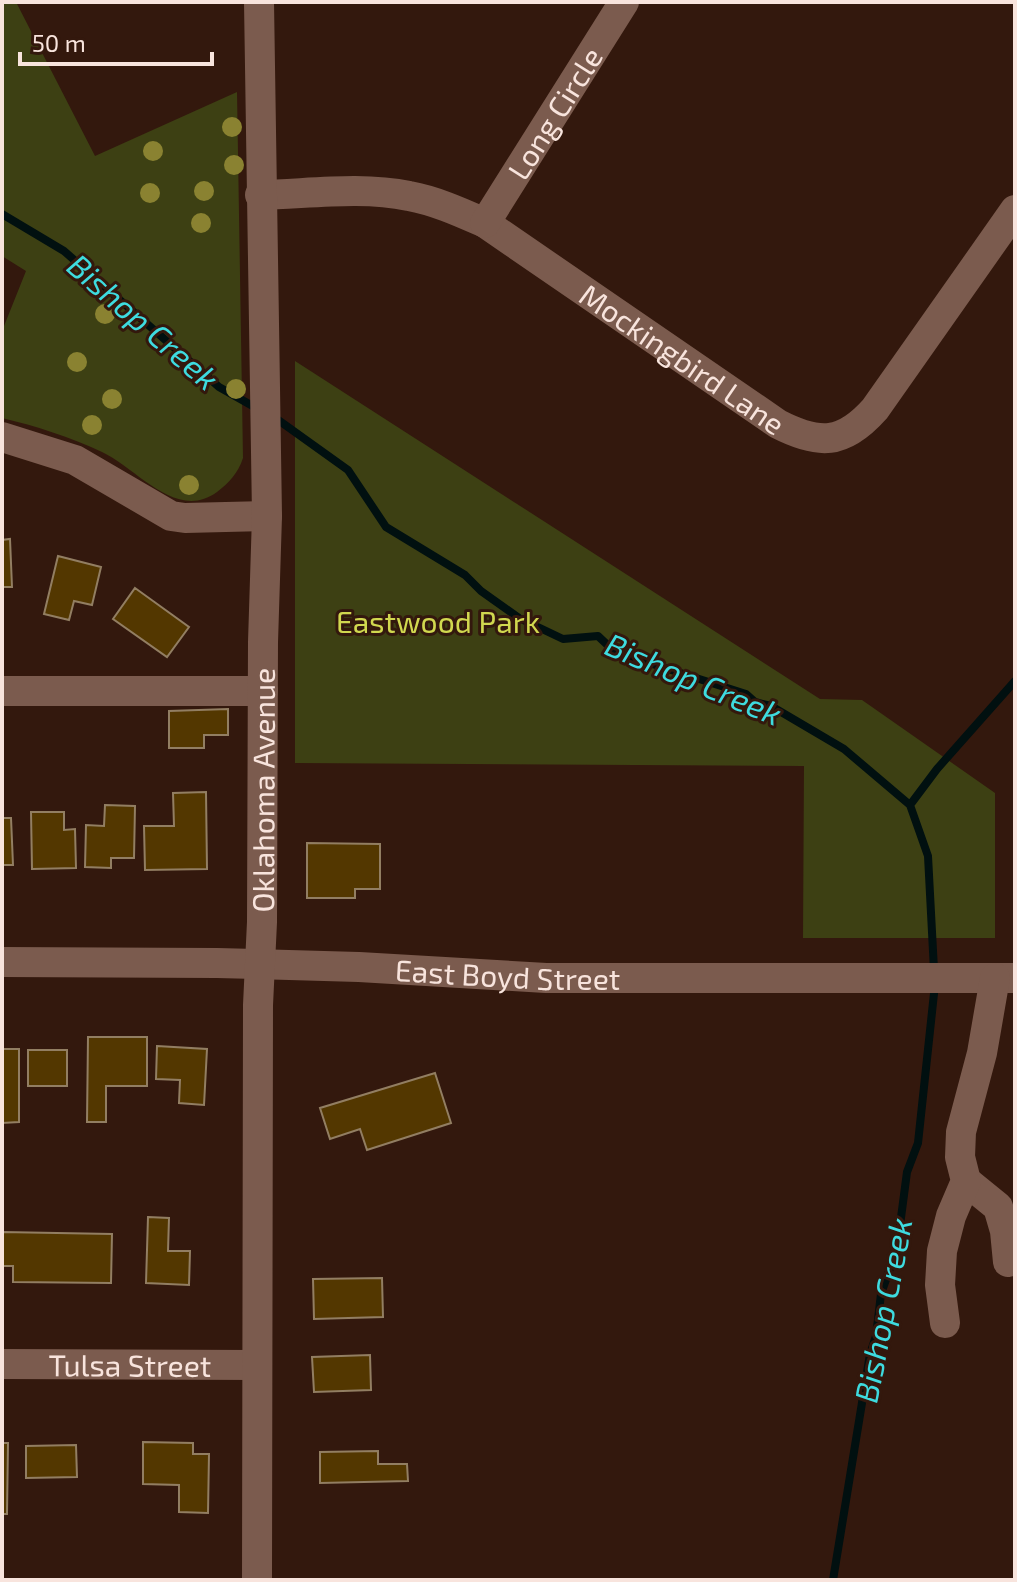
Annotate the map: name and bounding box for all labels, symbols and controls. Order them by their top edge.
scale bar [20,16,212,66]
text: 50 m [32,28,86,57]
street label: Long Circle [499,40,609,186]
water label: Bishop Creek [60,245,227,398]
street label: Mockingbird Lane [573,276,792,442]
park label: Eastwood Park [336,603,540,639]
water label: Bishop Creek [600,624,788,733]
street label: Oklahoma Avenue [244,668,281,912]
street label: East Boyd Street [394,951,620,996]
water label: Bishop Creek [845,1214,920,1406]
street label: Tulsa Street [49,1346,211,1383]

